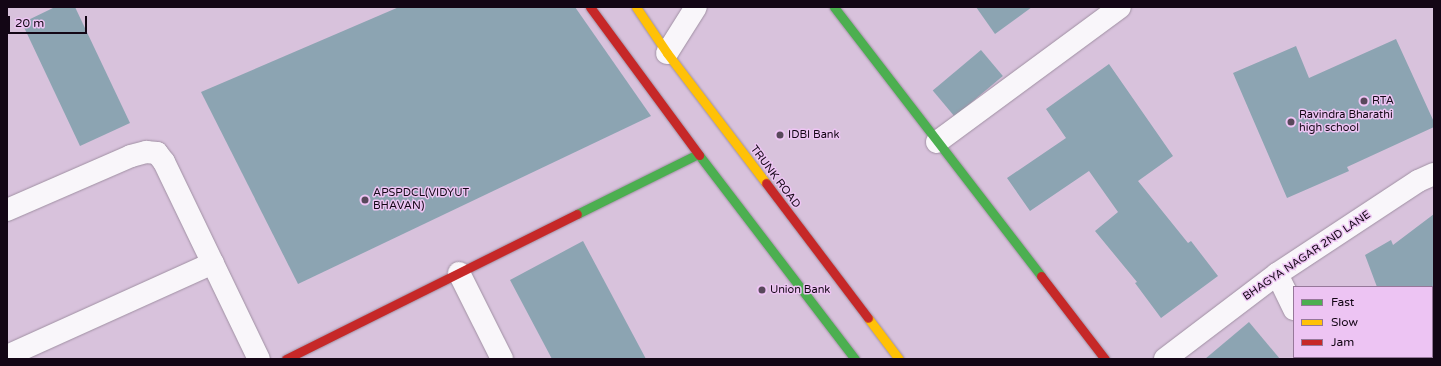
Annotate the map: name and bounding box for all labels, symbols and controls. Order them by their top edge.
scale bar [10,8,89,34]
text: 20 m [15,16,44,30]
place label: RTA [1372,94,1394,108]
marker: RTA [1359,96,1369,106]
place label: Ravindra Bharathi high school [1299,109,1393,135]
marker: Ravindra Bharathi high school [1286,117,1296,127]
place label: IDBI Bank [788,128,840,142]
marker: IDBI Bank [775,130,785,140]
street label: TRUNK ROAD [747,143,803,211]
place label: APSPDCL(VIDYUT BHAVAN) [373,187,469,213]
marker: APSPDCL(VIDYUT BHAVAN) [360,195,370,205]
street label: BHAGYA NAGAR 2ND LANE [1241,208,1373,304]
place label: Union Bank [770,283,830,297]
marker: Union Bank [757,285,767,295]
legend [1293,286,1433,358]
text: Fast [1331,295,1354,309]
text: Slow [1331,315,1358,329]
text: Jam [1331,335,1354,349]

